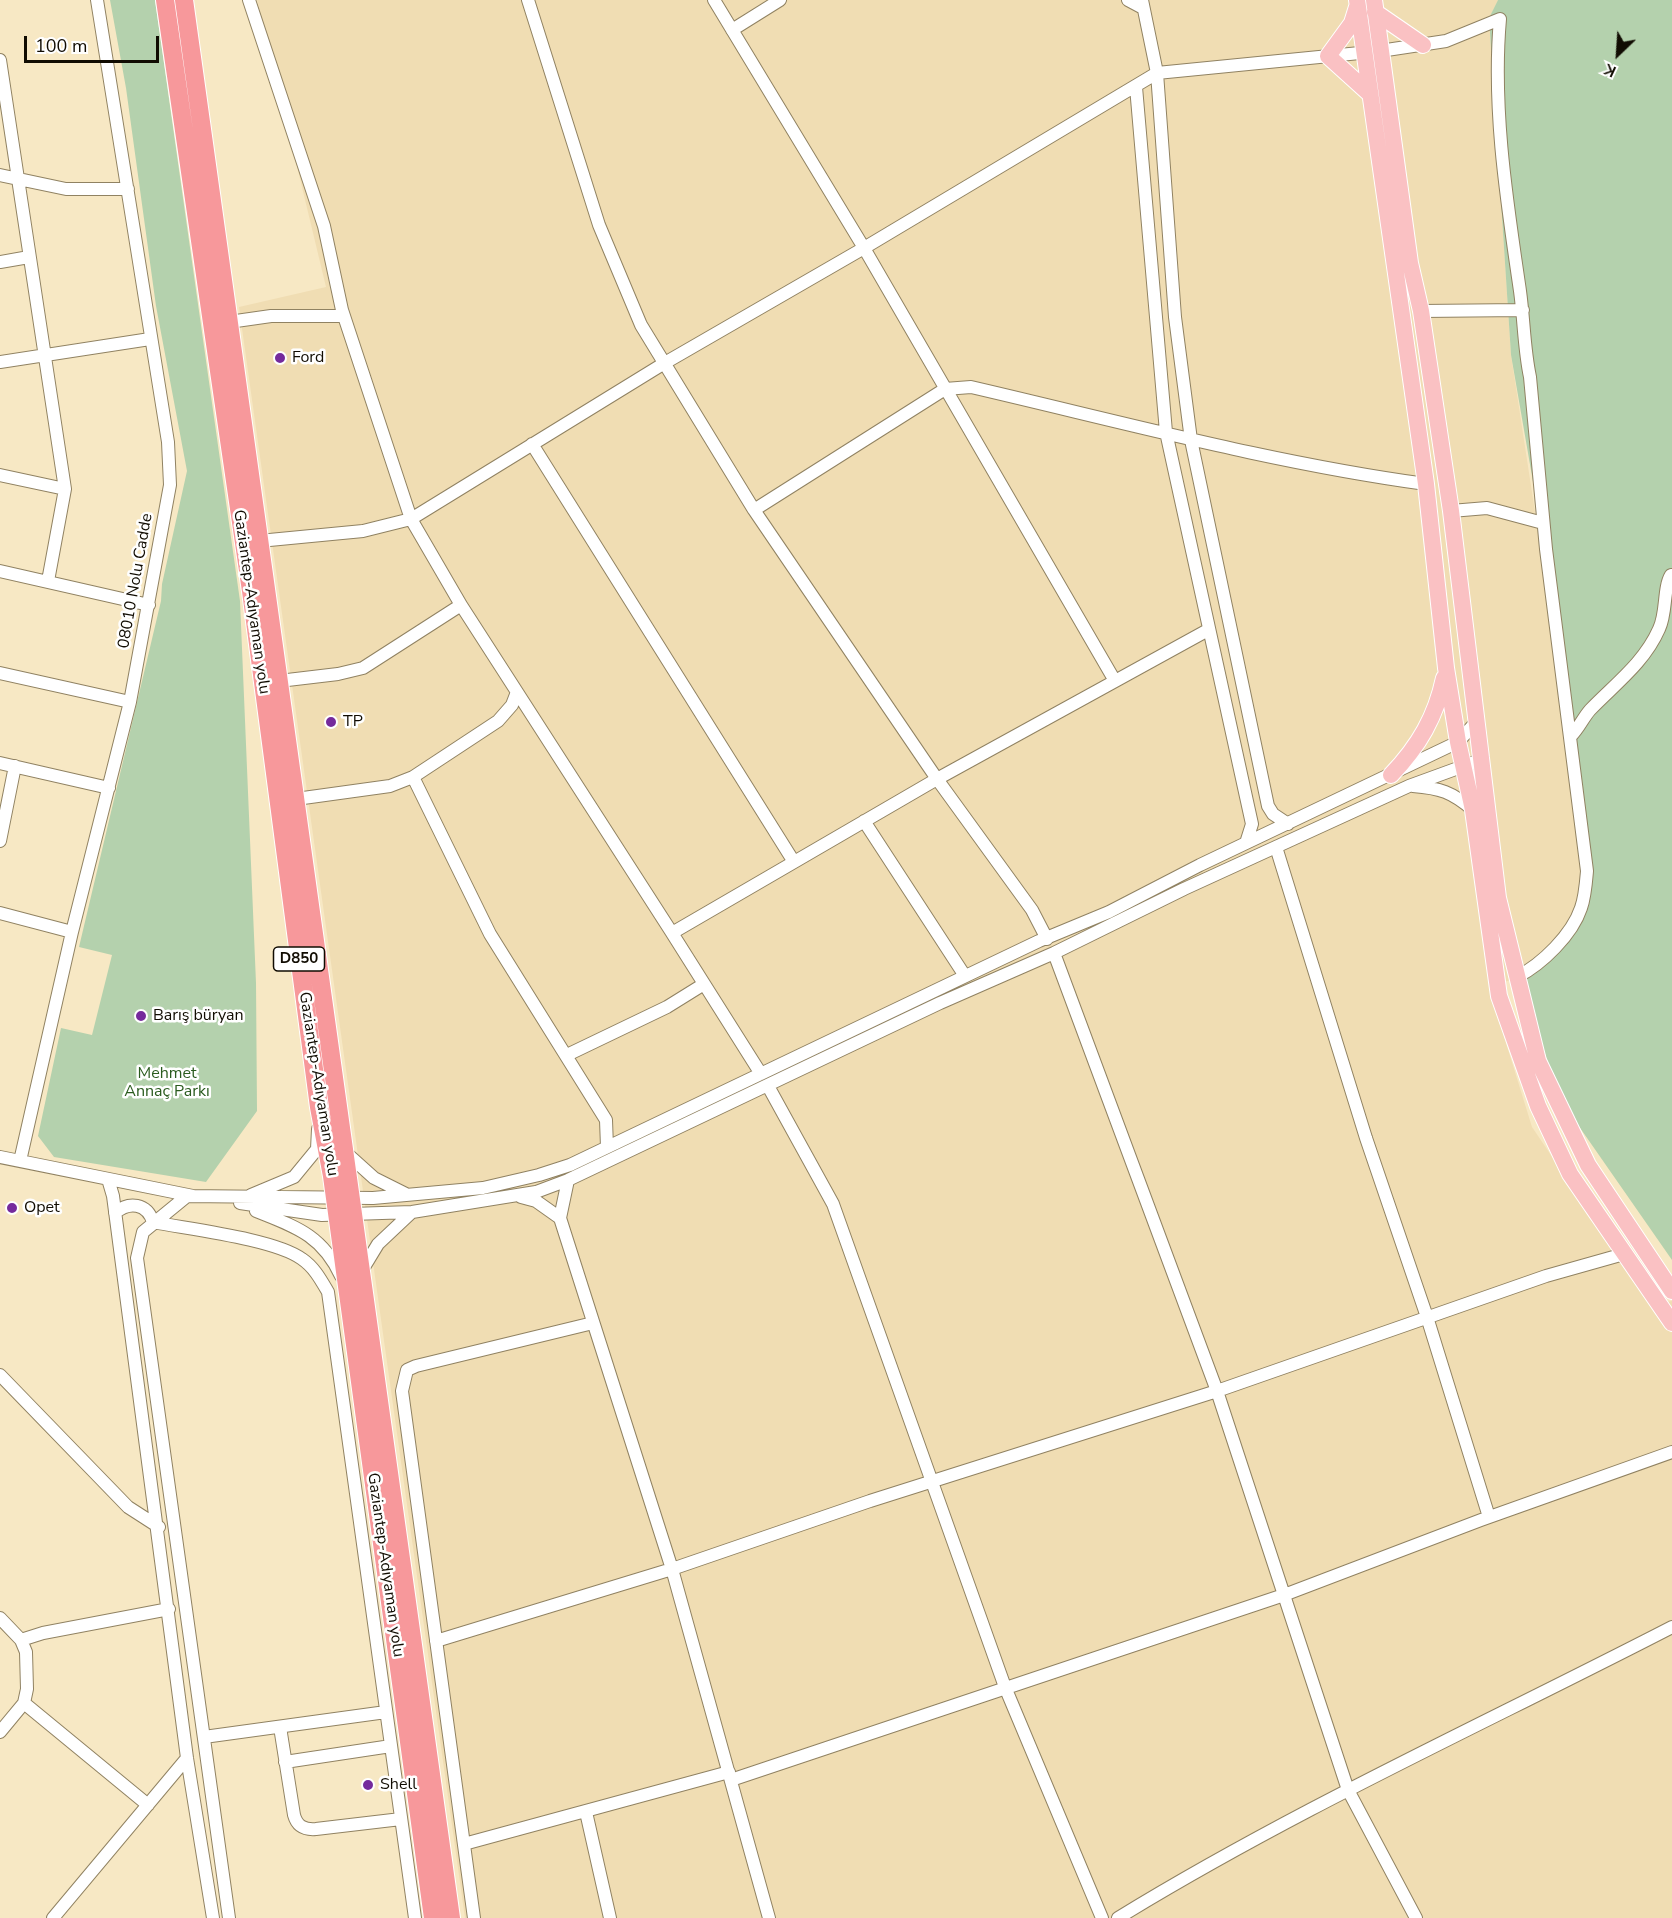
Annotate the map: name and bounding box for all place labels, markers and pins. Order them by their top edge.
place label: Ford [292,348,324,368]
marker: Ford [273,351,287,365]
place label: TP [343,712,363,732]
marker: TP [324,715,338,729]
place label: Barış büryan [153,1006,244,1026]
marker: Barış büryan [134,1009,148,1023]
place label: Opet [24,1198,60,1218]
marker: Opet [5,1201,19,1215]
place label: Shell [380,1775,417,1795]
marker: Shell [361,1778,375,1792]

